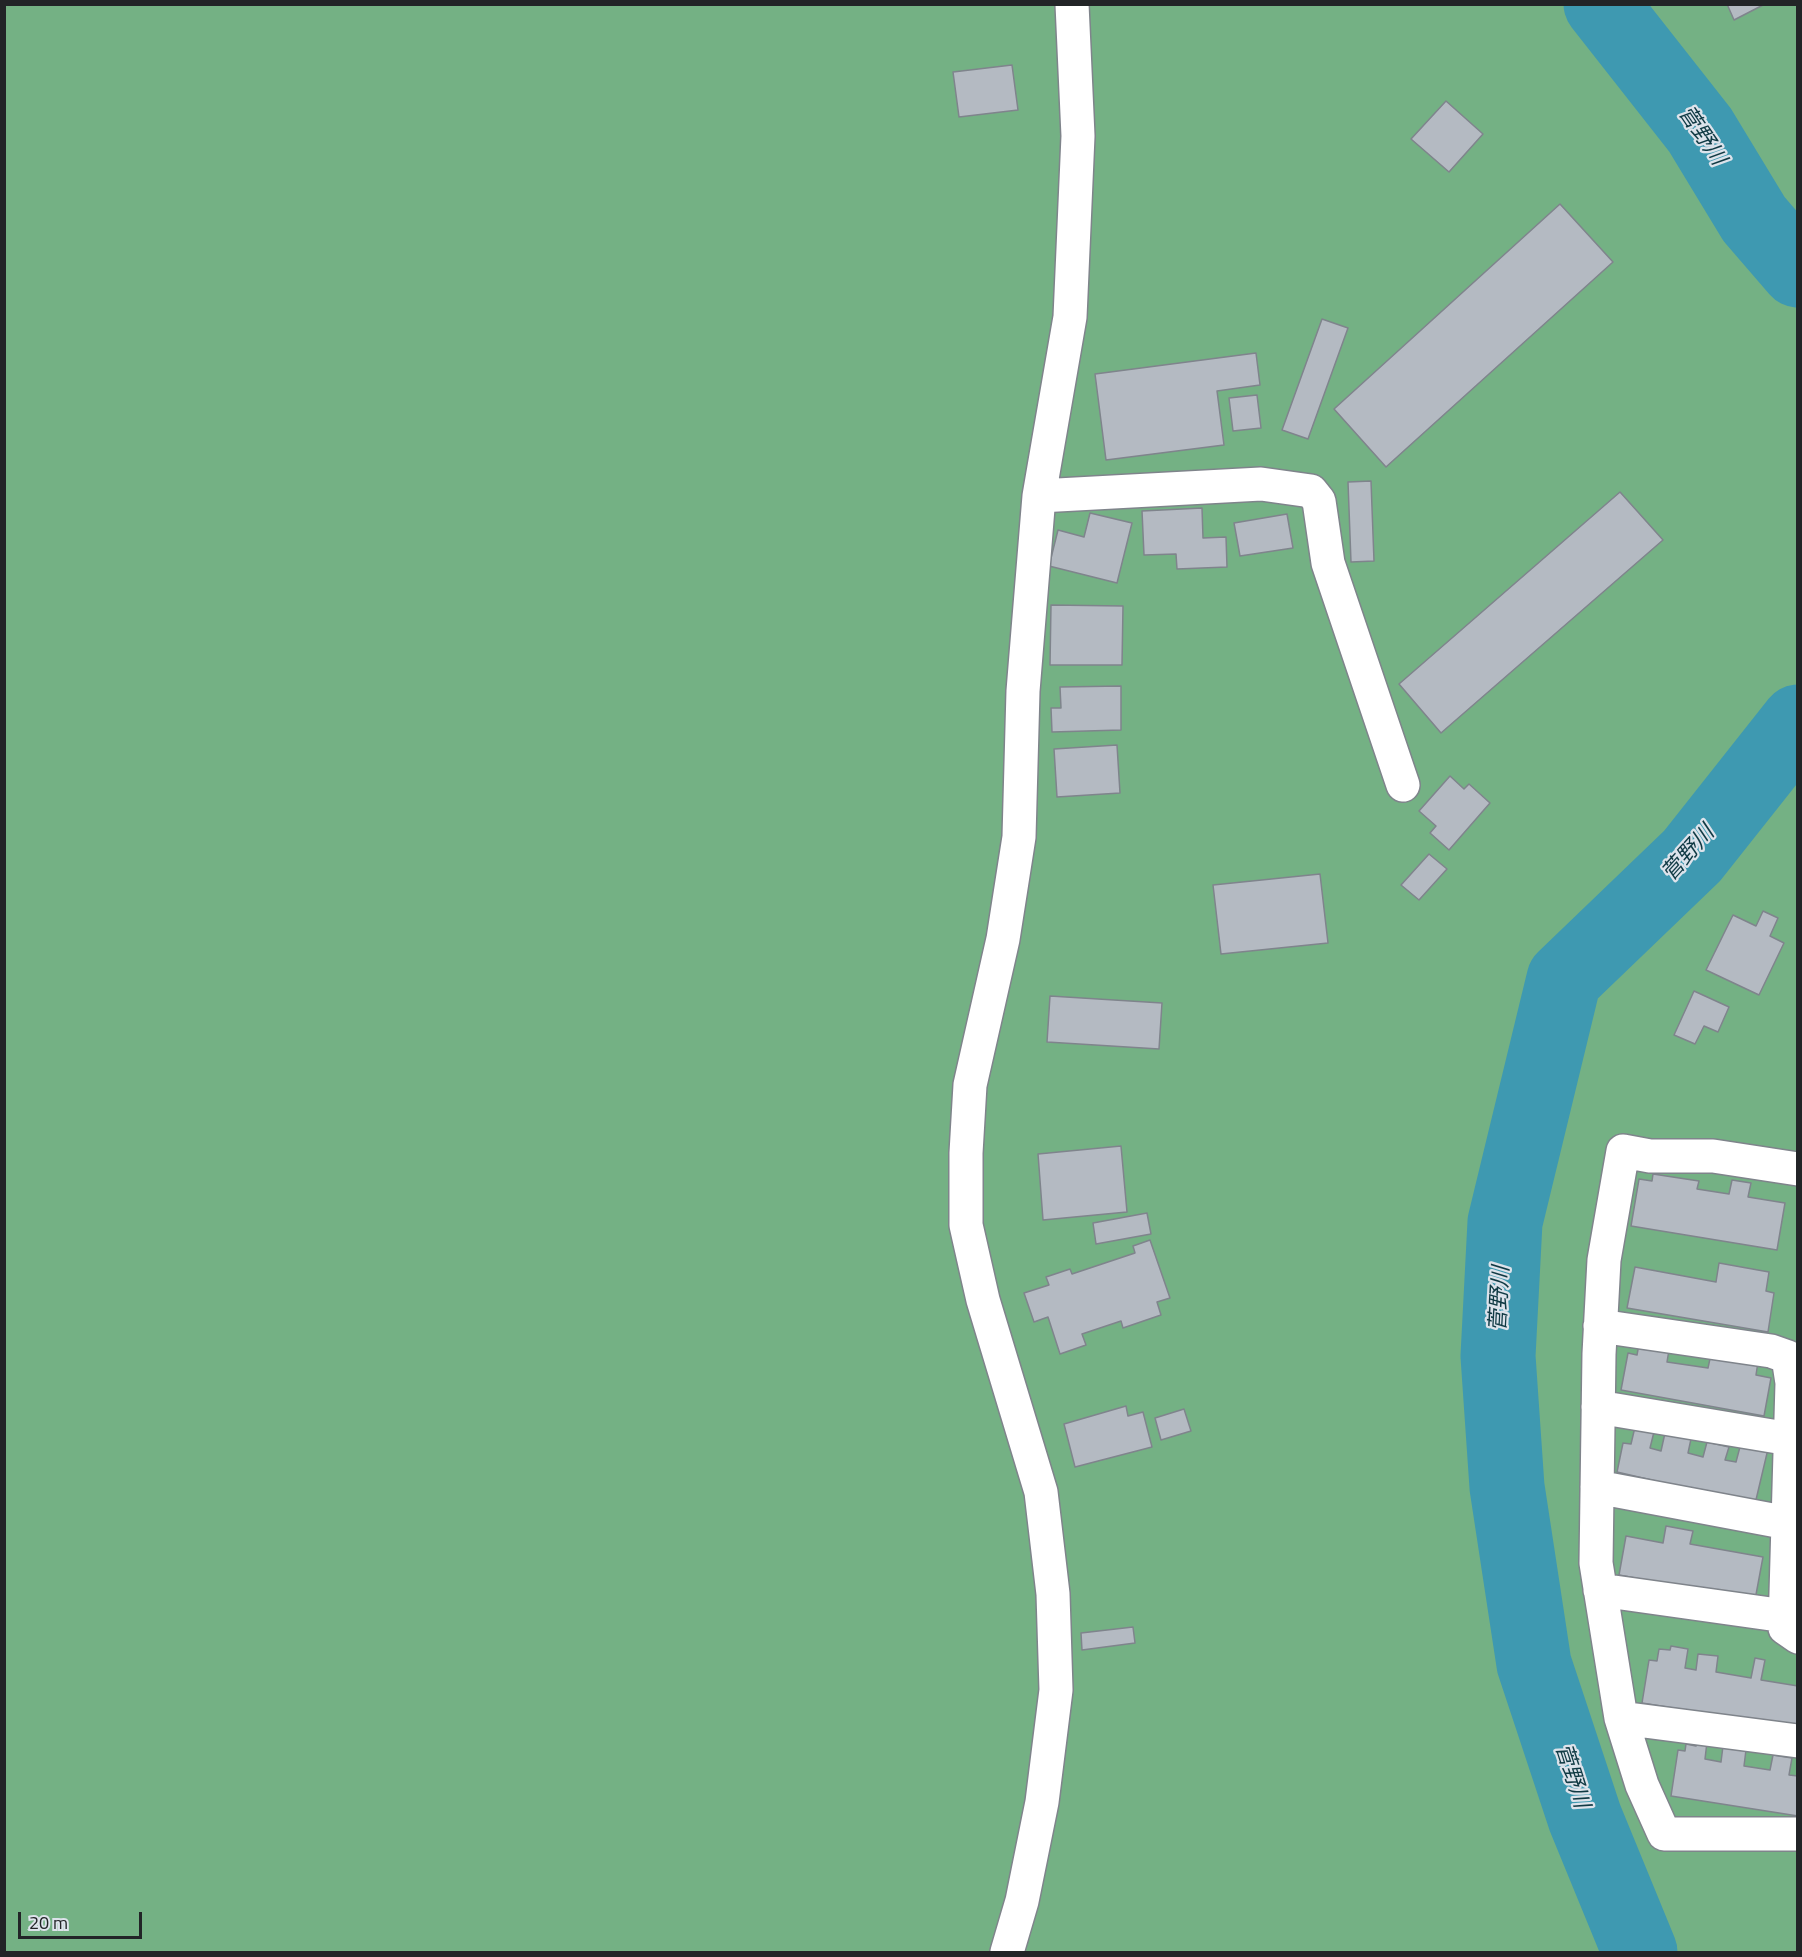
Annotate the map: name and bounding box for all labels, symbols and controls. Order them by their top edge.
water label: 菅野川 [1672,101,1730,171]
water label: 菅野川 [1657,821,1721,887]
water label: 菅野川 [1486,1265,1516,1333]
water label: 菅野川 [1548,1741,1594,1811]
scale bar [21,1900,146,1938]
text: 20 m [29,1909,68,1936]

